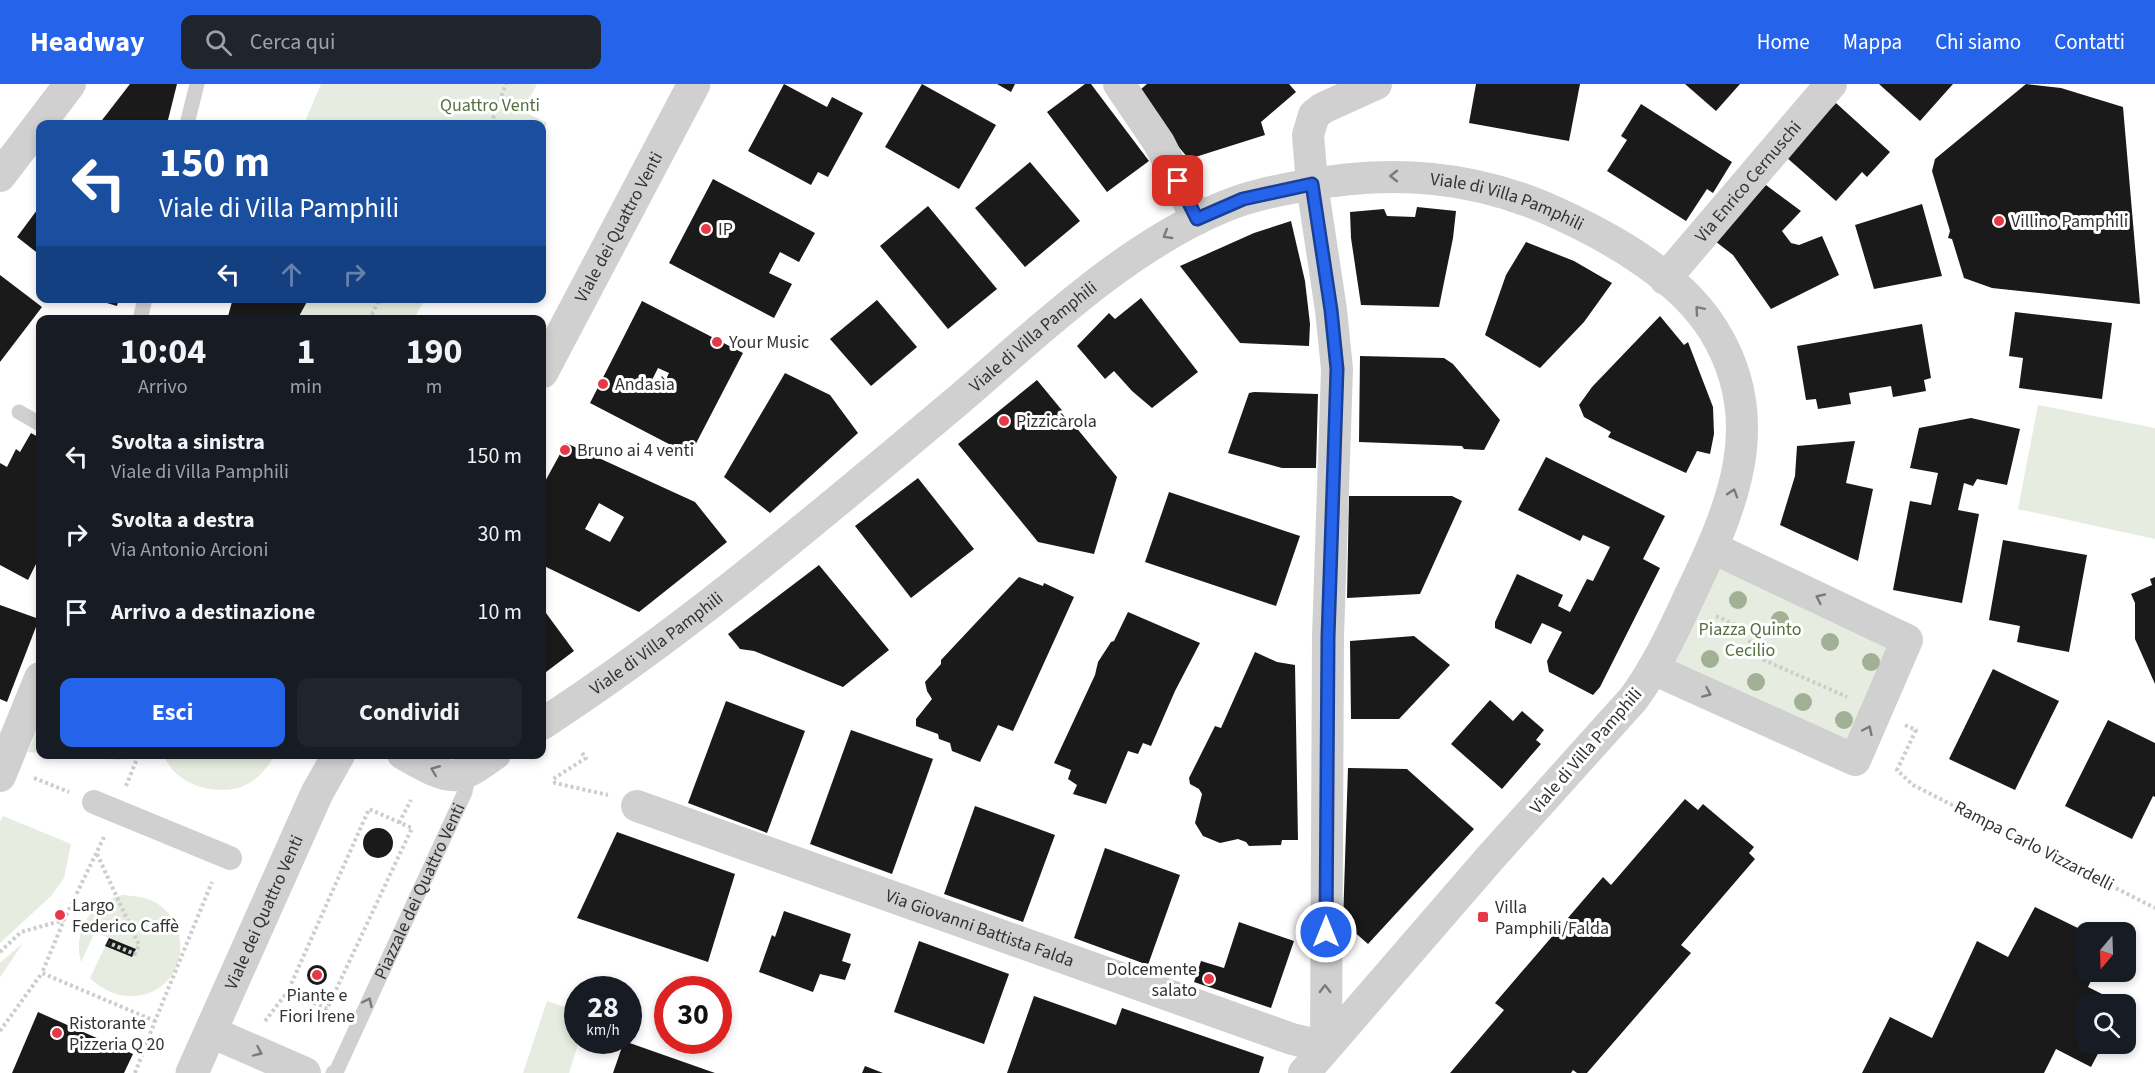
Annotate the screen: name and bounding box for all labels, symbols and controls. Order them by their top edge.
search box [181,15,601,69]
text: Headway [30,22,145,62]
icon: search [202,26,235,59]
text: Cerca qui [250,26,335,58]
text: Home [1757,27,1810,57]
text: Mappa [1843,27,1902,57]
text: Chi siamo [1935,27,2021,57]
text: Contatti [2054,27,2125,57]
park label: Quattro Venti [440,93,540,118]
street label: Via Enrico Cernuschi [1689,115,1807,248]
text: 150 m [159,133,270,193]
icon: left [60,144,138,222]
street label: Viale dei Quattro Venti [568,147,669,307]
pin [1152,155,1203,206]
icon: arrive [1161,164,1194,197]
street label: Viale di Villa Pamphili [1429,166,1588,236]
one-way arrow [1389,170,1398,182]
text: Viale di Villa Pamphili [159,189,399,228]
place label: Villino Pamphili [2011,209,2128,234]
marker: Villino Pamphili [1992,214,2006,228]
place label: IP [718,217,733,242]
marker: IP [699,222,713,236]
one-way arrow [1163,227,1173,239]
icon: left [212,258,245,291]
icon: ahead [275,258,308,291]
icon: right [338,258,371,291]
street label: Viale di Villa Pamphili [964,275,1102,398]
one-way arrow [1695,306,1706,317]
text: 10:04 [119,326,206,377]
text: 1 [296,326,315,377]
text: 190 [406,326,463,377]
place label: Your Music [728,330,809,355]
marker: Your Music [710,335,724,349]
place label: Andasìa [615,372,675,397]
text: Arrivo [138,373,188,401]
text: min [290,373,322,401]
text: m [426,373,442,401]
marker: Andasìa [596,377,610,391]
place label: Pizzicàrola [1016,409,1097,434]
marker: Pizzicàrola [997,414,1011,428]
text: Svolta a sinistra [111,426,265,458]
place label: Bruno ai 4 venti [577,438,694,463]
icon: left [60,440,93,473]
text: 150 m [467,440,522,472]
marker: Bruno ai 4 venti [558,443,572,457]
text: Viale di Villa Pamphili [111,458,289,486]
one-way arrow [1726,488,1738,499]
text: Svolta a destra [111,504,255,536]
icon: right [60,518,93,551]
text: 30 m [477,518,522,550]
text: Via Antonio Arcioni [111,536,268,564]
street label: Viale di Villa Pamphili [585,586,728,701]
one-way arrow [1815,594,1826,606]
icon: arrive [60,596,93,629]
text: Arrivo a destinazione [111,596,316,628]
text: 10 m [477,596,522,628]
park label: Piazza Quinto Cecilio [1699,617,1801,663]
button: Esci [60,678,285,747]
button: Condividi [297,678,522,747]
street label: Viale di Villa Pamphili [1524,682,1648,820]
one-way arrow [1700,686,1711,698]
one-way arrow [1861,725,1873,736]
one-way arrow [431,765,442,777]
street label: Rampa Carlo Vizzardelli [1950,795,2118,897]
street label: Piazzale dei Quattro Venti [368,799,471,983]
street label: Viale dei Quattro Venti [218,831,309,994]
street label: Via Giovanni Battista Falda [882,883,1078,973]
place label: Largo Federico Caffè [72,893,179,939]
place label: Villa Pamphili/Falda [1495,895,1609,941]
position arrow [1294,900,1358,964]
marker: Largo Federico Caffè [53,908,67,922]
marker: Villa Pamphili/Falda [1476,910,1490,924]
north arrow [2076,922,2136,982]
map controls [2076,922,2136,1054]
place label: Dolcemente salato [1106,957,1197,1003]
marker: Piante e Fiori Irene [310,968,324,982]
marker: Dolcemente salato [1202,972,1216,986]
speed limit sign: 30 [654,976,732,1054]
place label: Piante e Fiori Irene [279,983,355,1029]
one-way arrow [1319,984,1331,993]
text: 28 [587,986,619,1029]
button: search [2076,994,2136,1054]
one-way arrow [361,998,373,1009]
place label: Ristorante Pizzeria Q 20 [69,1011,165,1057]
text: km/h [586,1020,620,1041]
marker: Ristorante Pizzeria Q 20 [50,1026,64,1040]
one-way arrow [252,1045,263,1057]

